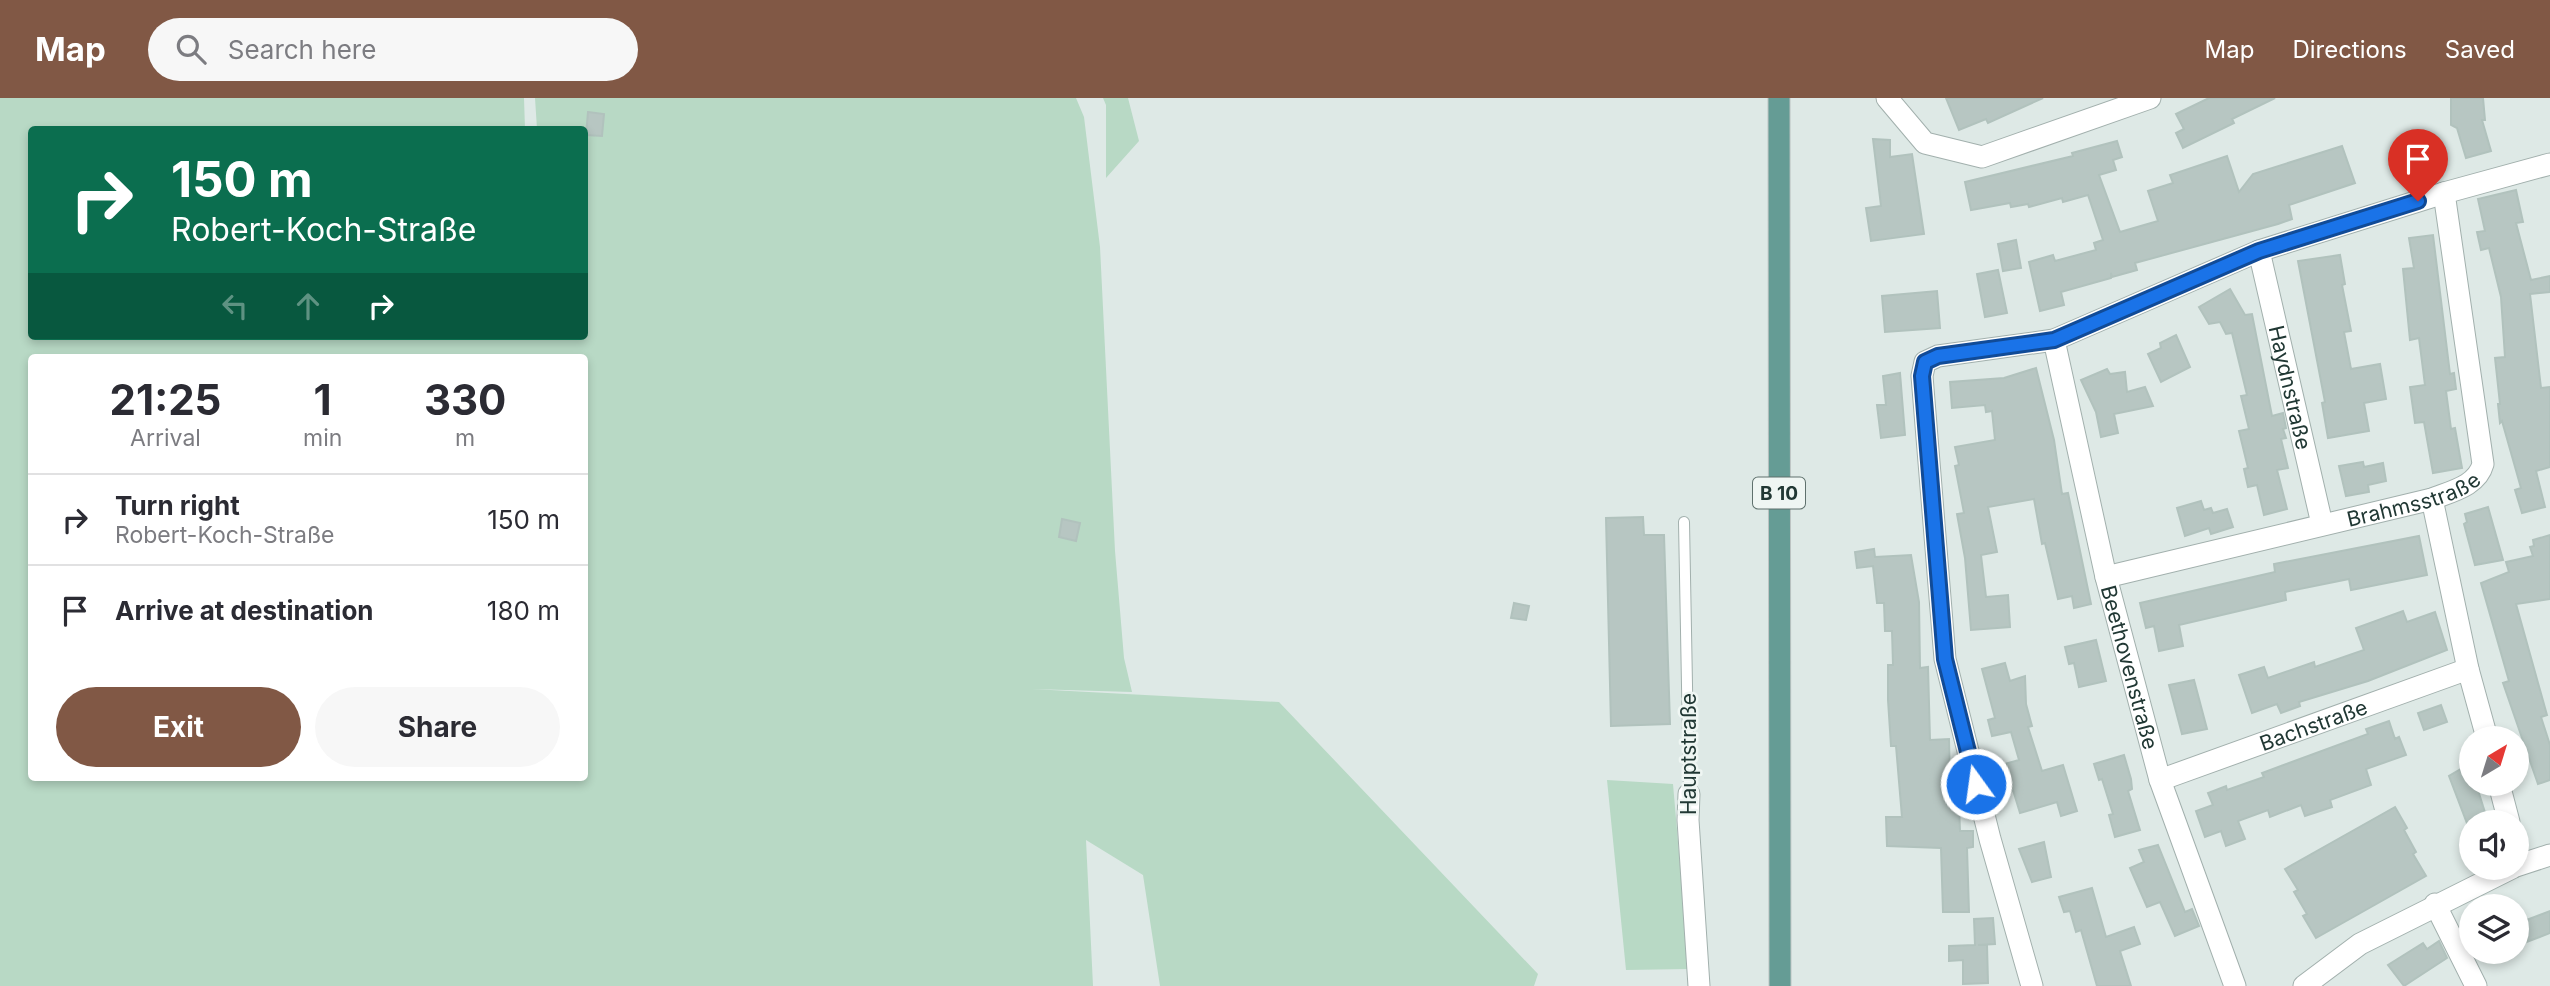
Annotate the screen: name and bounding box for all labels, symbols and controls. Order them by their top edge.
search box [148,18,638,81]
text: Map [35,29,106,69]
icon: search [172,30,210,68]
text: Search here [228,34,376,65]
text: Map [2205,35,2254,64]
text: Directions [2292,35,2407,64]
text: Saved [2445,35,2515,64]
pin [2388,129,2448,201]
icon: arrive [2399,140,2437,178]
text: 150 m [171,150,313,209]
icon: right [56,154,147,245]
text: Robert-Koch-Straße [171,210,476,249]
icon: left [216,287,254,325]
icon: ahead [289,287,327,325]
icon: right [362,287,400,325]
street label: Haydnstraße [2264,323,2317,452]
text: 21:25 [110,374,221,425]
text: 1 [314,374,332,425]
text: 330 [424,374,506,425]
text: Arrival [130,424,201,452]
text: min [303,424,342,452]
text: m [455,424,475,452]
street label: Brahmsstraße [2344,467,2485,531]
road number: B 10 [1753,478,1805,508]
text: Turn right [115,490,240,521]
icon: right [56,501,94,539]
text: 150 m [487,504,560,535]
text: Robert-Koch-Straße [115,521,335,549]
street label: Beethovenstraße [2096,583,2164,752]
icon: arrive [56,592,94,630]
text: Arrive at destination [115,595,374,626]
text: 180 m [487,595,560,626]
button: Exit [56,687,301,767]
button: Share [315,687,560,767]
street label: Hauptstraße [1676,693,1701,815]
street label: Bachstraße [2256,694,2371,756]
north arrow [2459,726,2529,796]
map controls [2459,726,2529,964]
position arrow [1939,747,2013,821]
button: sound [2459,810,2529,880]
button: layers [2459,894,2529,964]

